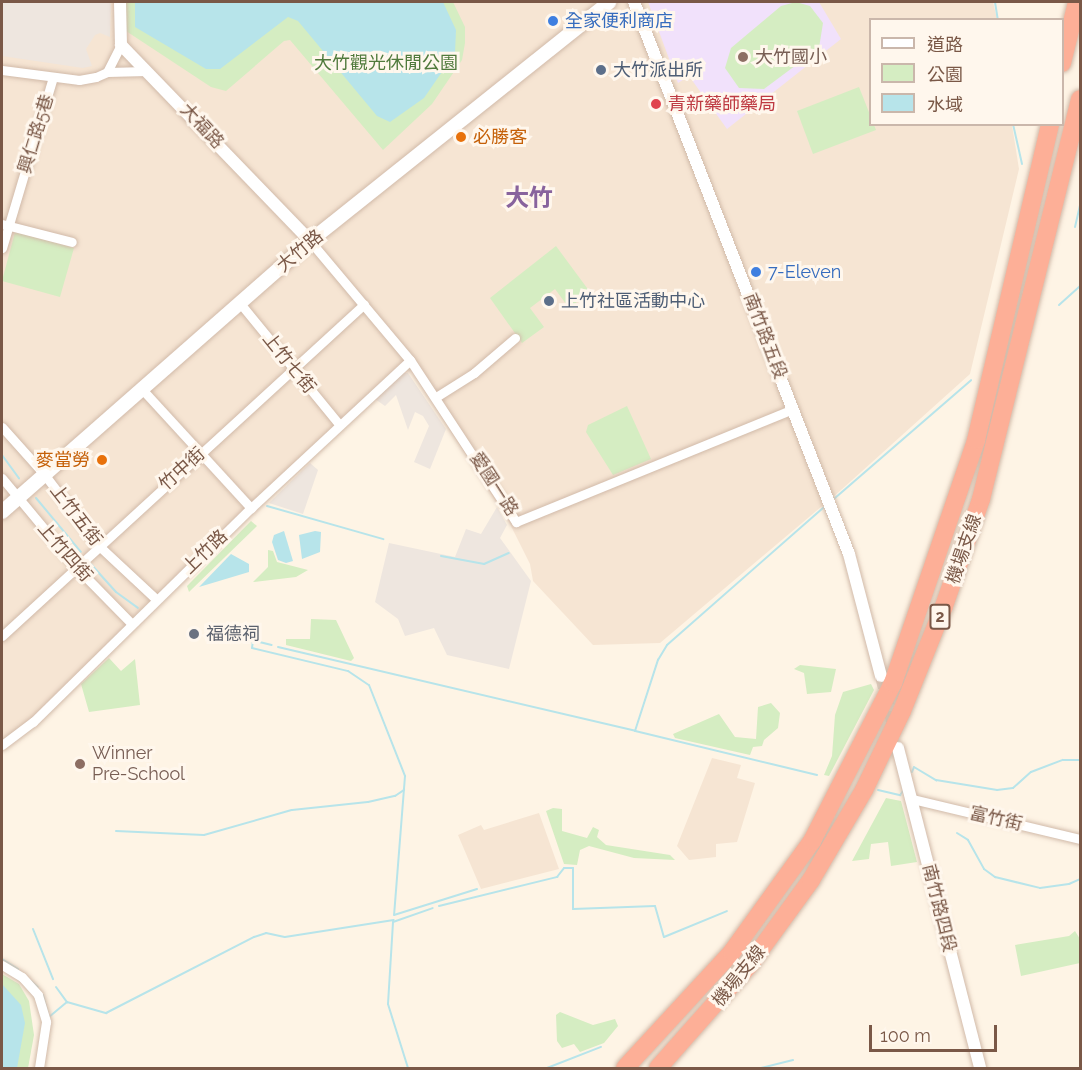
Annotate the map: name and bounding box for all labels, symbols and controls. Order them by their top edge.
place label: 全家便利商店 [565,10,673,32]
marker: 全家便利商店 [546,14,560,28]
legend [869,18,1064,126]
text: 道路 [927,34,963,55]
place label: 大竹國小 [755,46,827,68]
marker: 大竹國小 [736,50,750,64]
park label: 大竹觀光休閒公園 [314,52,458,74]
place label: 大竹派出所 [613,59,703,81]
marker: 大竹派出所 [594,63,608,77]
text: 公園 [927,64,963,85]
street label: 興仁路5巷 [14,92,58,176]
place label: 青新藥師藥局 [668,93,776,115]
text: 水域 [927,94,963,115]
marker: 青新藥師藥局 [649,97,663,111]
street label: 大福路 [176,99,228,153]
place label: 必勝客 [473,126,527,148]
marker: 必勝客 [454,130,468,144]
district label: 大竹 [505,184,553,212]
street label: 大竹路 [272,225,328,277]
place label: 7-Eleven [768,261,841,283]
marker: 7-Eleven [749,265,763,279]
place label: 上竹社區活動中心 [561,290,705,312]
street label: 南竹路五段 [739,290,791,382]
marker: 上竹社區活動中心 [542,294,556,308]
street label: 上竹七街 [258,328,320,398]
street label: 竹中街 [155,443,209,495]
street label: 愛國一路 [465,448,523,520]
place label: 麥當勞 [36,449,90,471]
marker: 麥當勞 [95,453,109,467]
street label: 上竹五街 [45,480,107,550]
street label: 機場支線 [942,511,986,587]
street label: 上竹四街 [33,518,97,586]
street label: 上竹路 [178,525,232,579]
road number: 2 [928,604,952,630]
place label: 福德祠 [206,623,260,645]
marker: 福德祠 [187,627,201,641]
place label: Winner Pre-School [92,743,185,786]
marker: Winner Pre-School [73,757,87,771]
street label: 富竹街 [967,802,1025,836]
street label: 南竹路四段 [918,862,960,954]
street label: 機場支線 [708,941,770,1011]
scale bar [872,1013,1000,1051]
text: 100 m [880,1025,931,1046]

